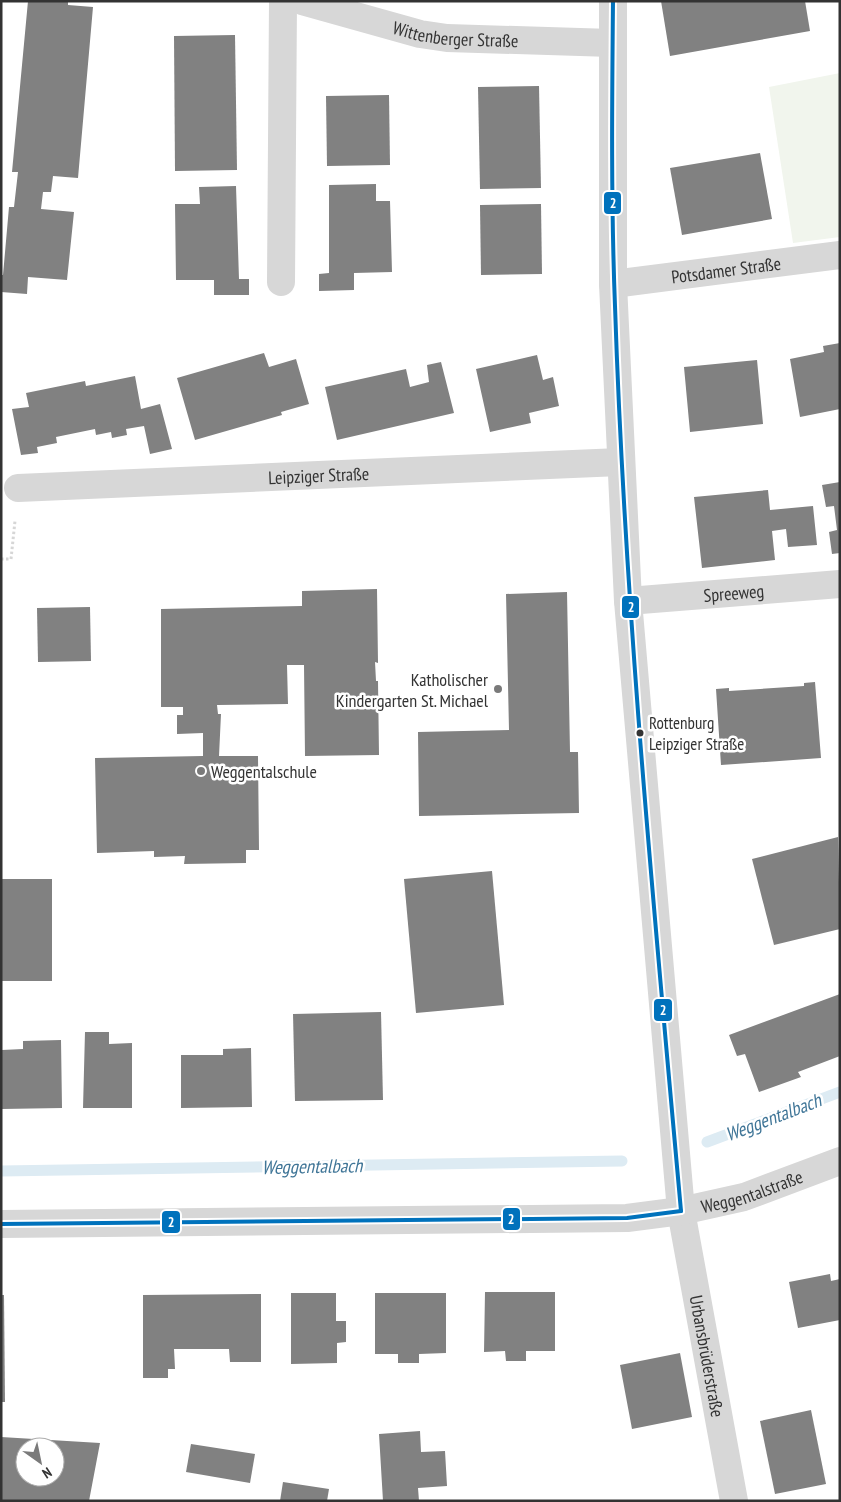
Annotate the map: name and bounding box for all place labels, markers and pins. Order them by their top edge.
place label: Katholischer Kindergarten St. Michael [336,668,489,712]
marker: Katholischer Kindergarten St. Michael [492,683,504,695]
place label: Rottenburg Leipziger Straße [649,712,744,755]
marker: Rottenburg Leipziger Straße [635,728,645,738]
place label: Weggentalschule [211,760,317,783]
marker: Weggentalschule [195,765,207,777]

